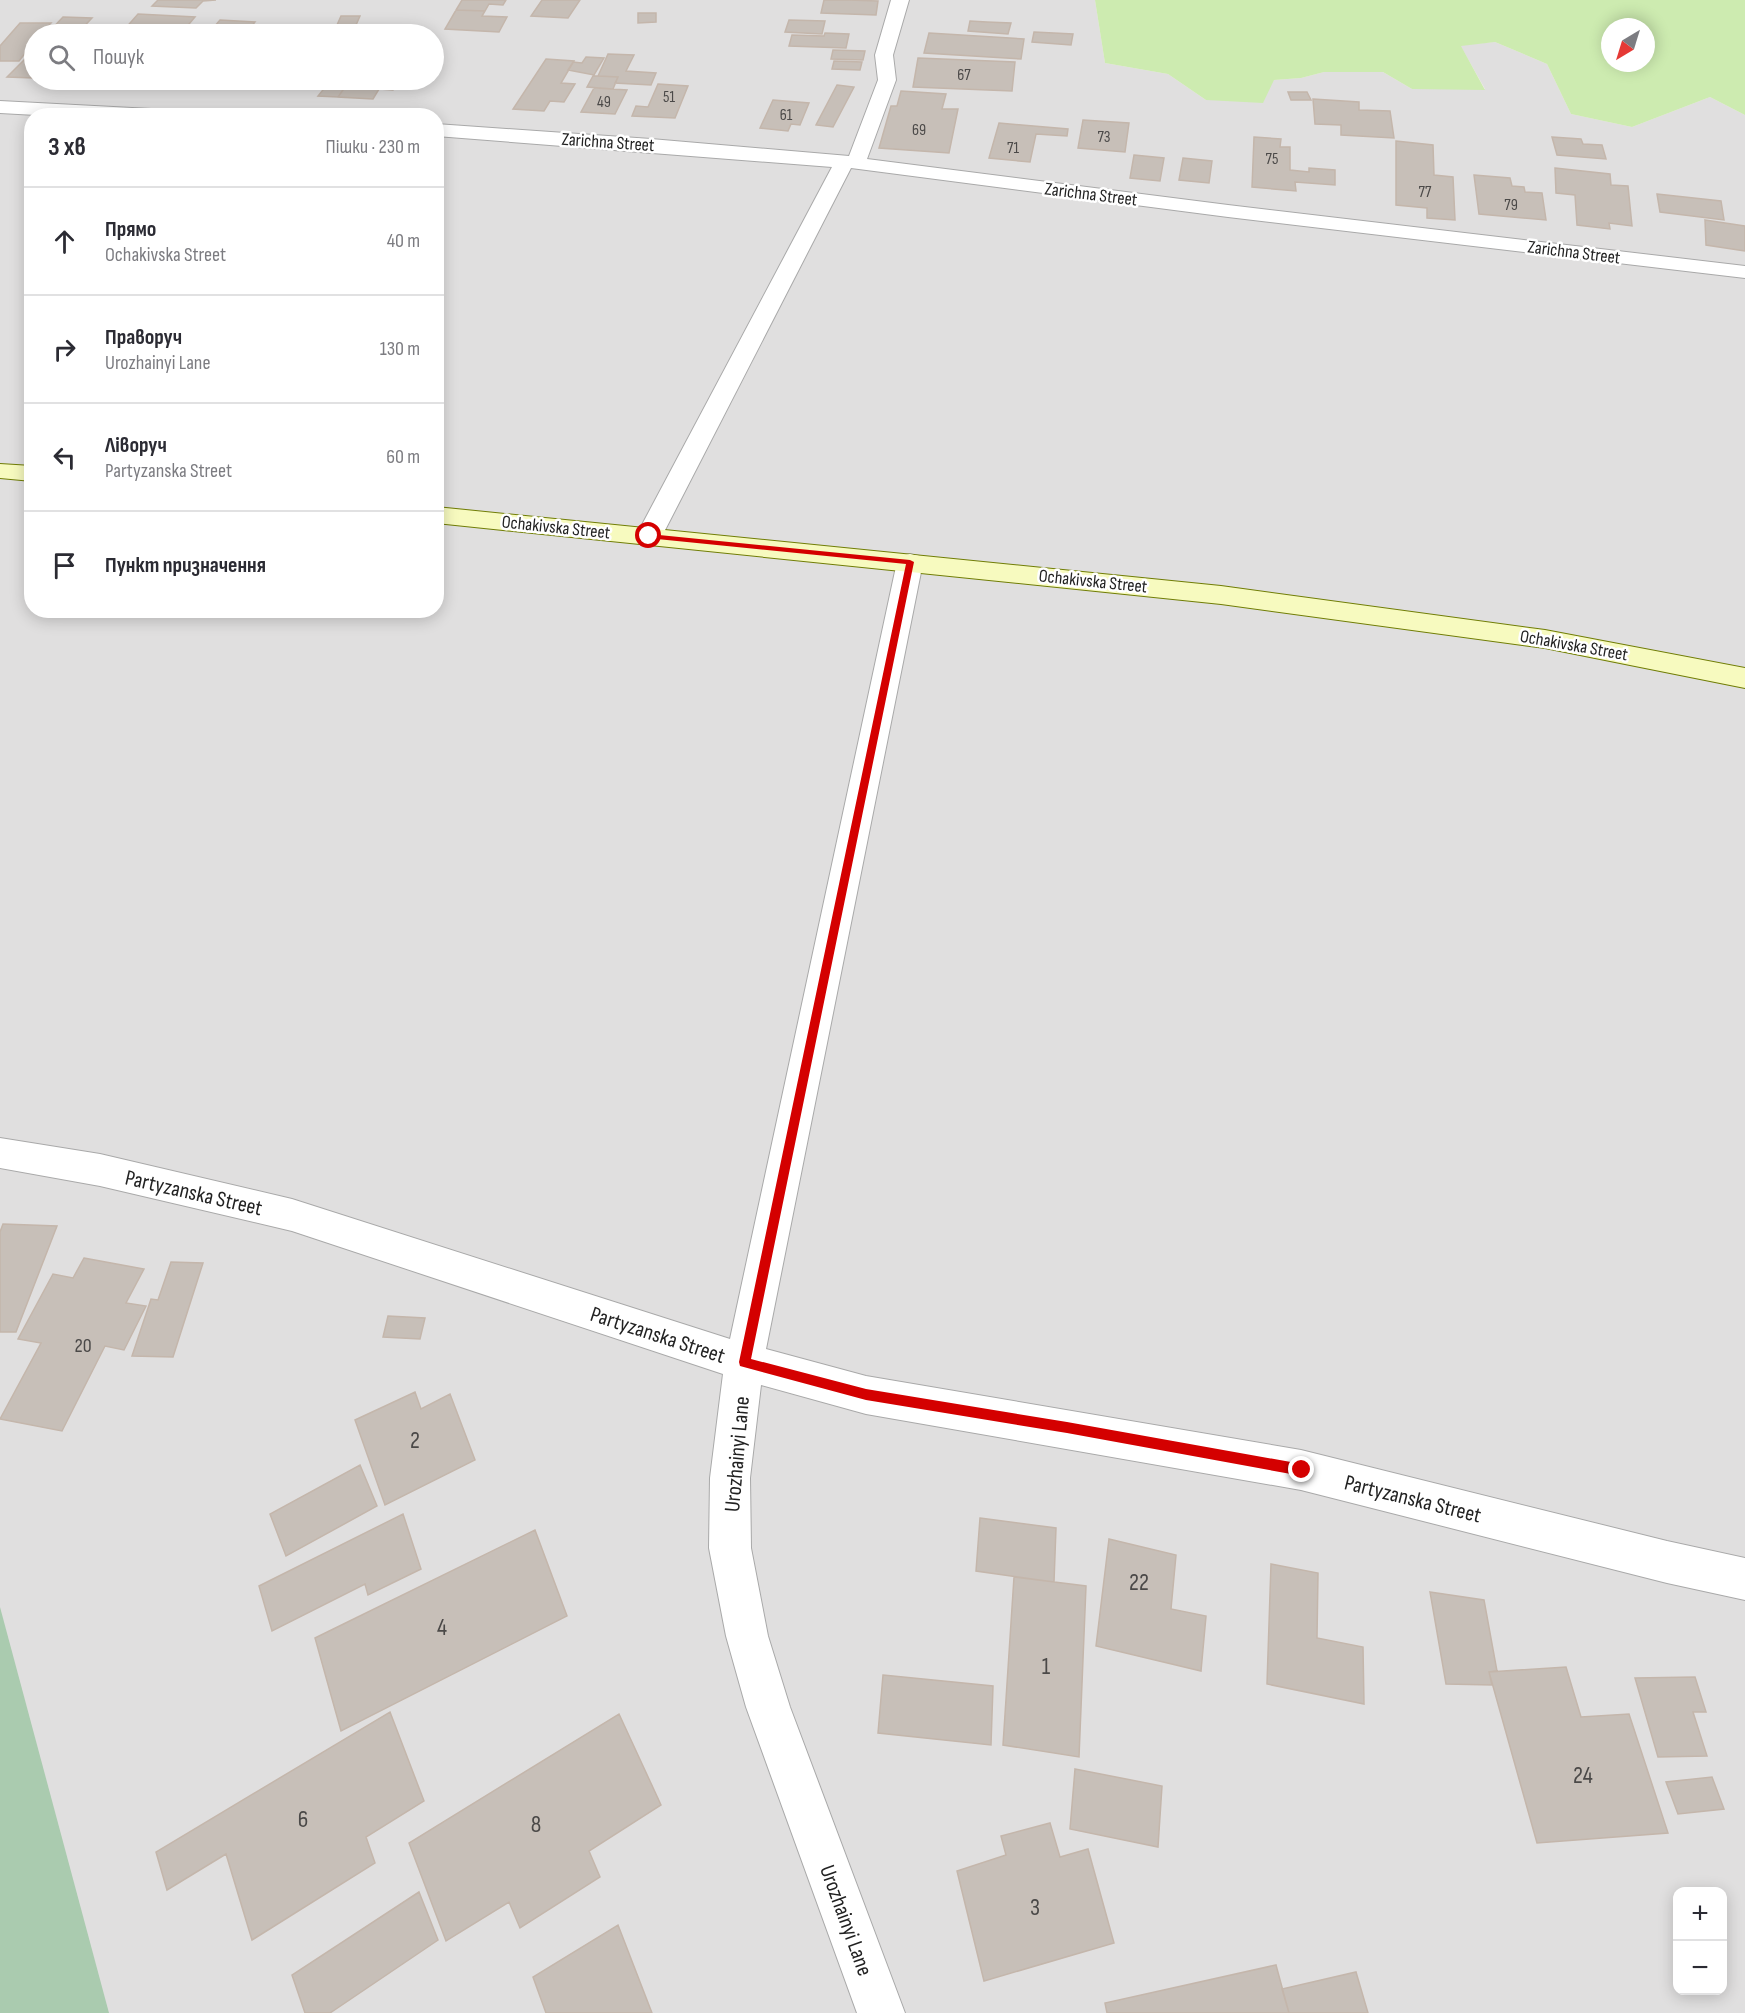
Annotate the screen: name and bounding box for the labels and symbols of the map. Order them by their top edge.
north arrow [1601,18,1655,72]
house number: 67 [957,66,971,85]
house number: 51 [663,88,675,107]
house number: 49 [597,93,611,112]
house number: 61 [780,106,793,125]
house number: 69 [912,121,926,140]
house number: 73 [1097,128,1111,147]
street label: Zarichna Street [561,129,656,156]
house number: 71 [1007,139,1019,158]
house number: 75 [1266,150,1278,169]
street label: Zarichna Street [1043,178,1139,211]
house number: 77 [1419,183,1432,202]
house number: 79 [1504,196,1518,215]
street label: Zarichna Street [1526,236,1622,269]
street label: Ochakivska Street [501,511,612,544]
route start [635,522,661,548]
street label: Ochakivska Street [1038,565,1149,598]
street label: Ochakivska Street [1518,626,1630,665]
street label: Partyzanska Street [122,1165,265,1222]
street label: Partyzanska Street [587,1301,728,1370]
house number: 20 [74,1334,92,1358]
street label: Urozhainyi Lane [719,1395,756,1513]
house number: 2 [410,1426,420,1455]
route end [1288,1456,1314,1482]
street label: Partyzanska Street [1342,1469,1484,1530]
house number: 22 [1129,1568,1149,1597]
house number: 4 [437,1613,447,1642]
house number: 1 [1042,1652,1051,1681]
house number: 24 [1573,1761,1593,1790]
house number: 6 [298,1805,308,1834]
house number: 8 [531,1810,541,1839]
street label: Urozhainyi Lane [813,1861,878,1980]
house number: 3 [1030,1893,1040,1922]

